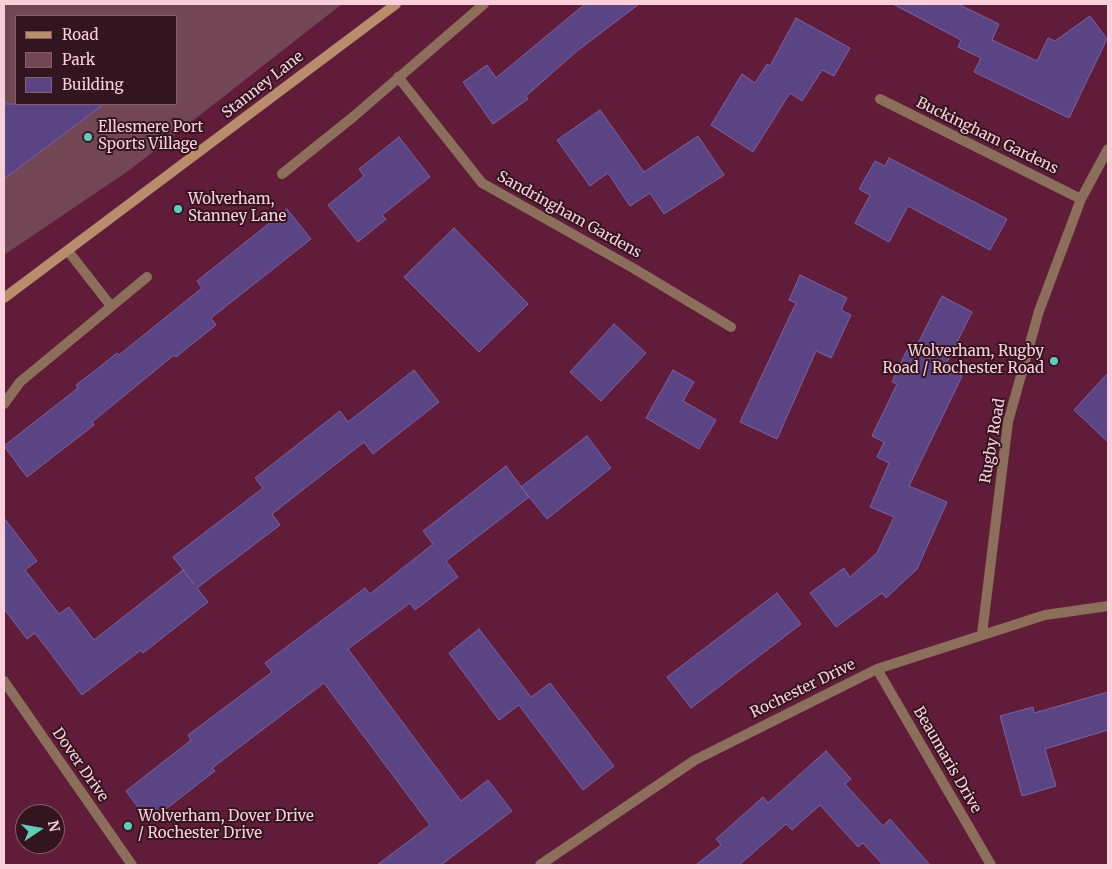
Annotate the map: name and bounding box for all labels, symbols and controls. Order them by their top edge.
legend [15,15,178,105]
text: Road [62,25,98,44]
street label: Stanney Lane [219,48,307,122]
text: Park [62,50,95,69]
text: Building [62,75,124,94]
street label: Buckingham Gardens [913,94,1061,178]
place label: Ellesmere Port Sports Village [98,119,203,154]
marker: Ellesmere Port Sports Village [82,131,94,143]
street label: Sandringham Gardens [494,168,644,262]
place label: Wolverham, Stanney Lane [188,191,286,226]
marker: Wolverham, Stanney Lane [172,203,184,215]
place label: Wolverham, Rugby Road / Rochester Road [882,343,1044,378]
marker: Wolverham, Rugby Road / Rochester Road [1048,355,1060,367]
street label: Rugby Road [977,397,1009,485]
street label: Rochester Drive [748,656,858,722]
street label: Beaumaris Drive [909,704,985,816]
street label: Dover Drive [48,725,112,805]
north arrow [15,804,65,854]
place label: Wolverham, Dover Drive / Rochester Drive [138,808,314,843]
text: N [44,819,64,833]
marker: Wolverham, Dover Drive / Rochester Drive [122,820,134,832]

